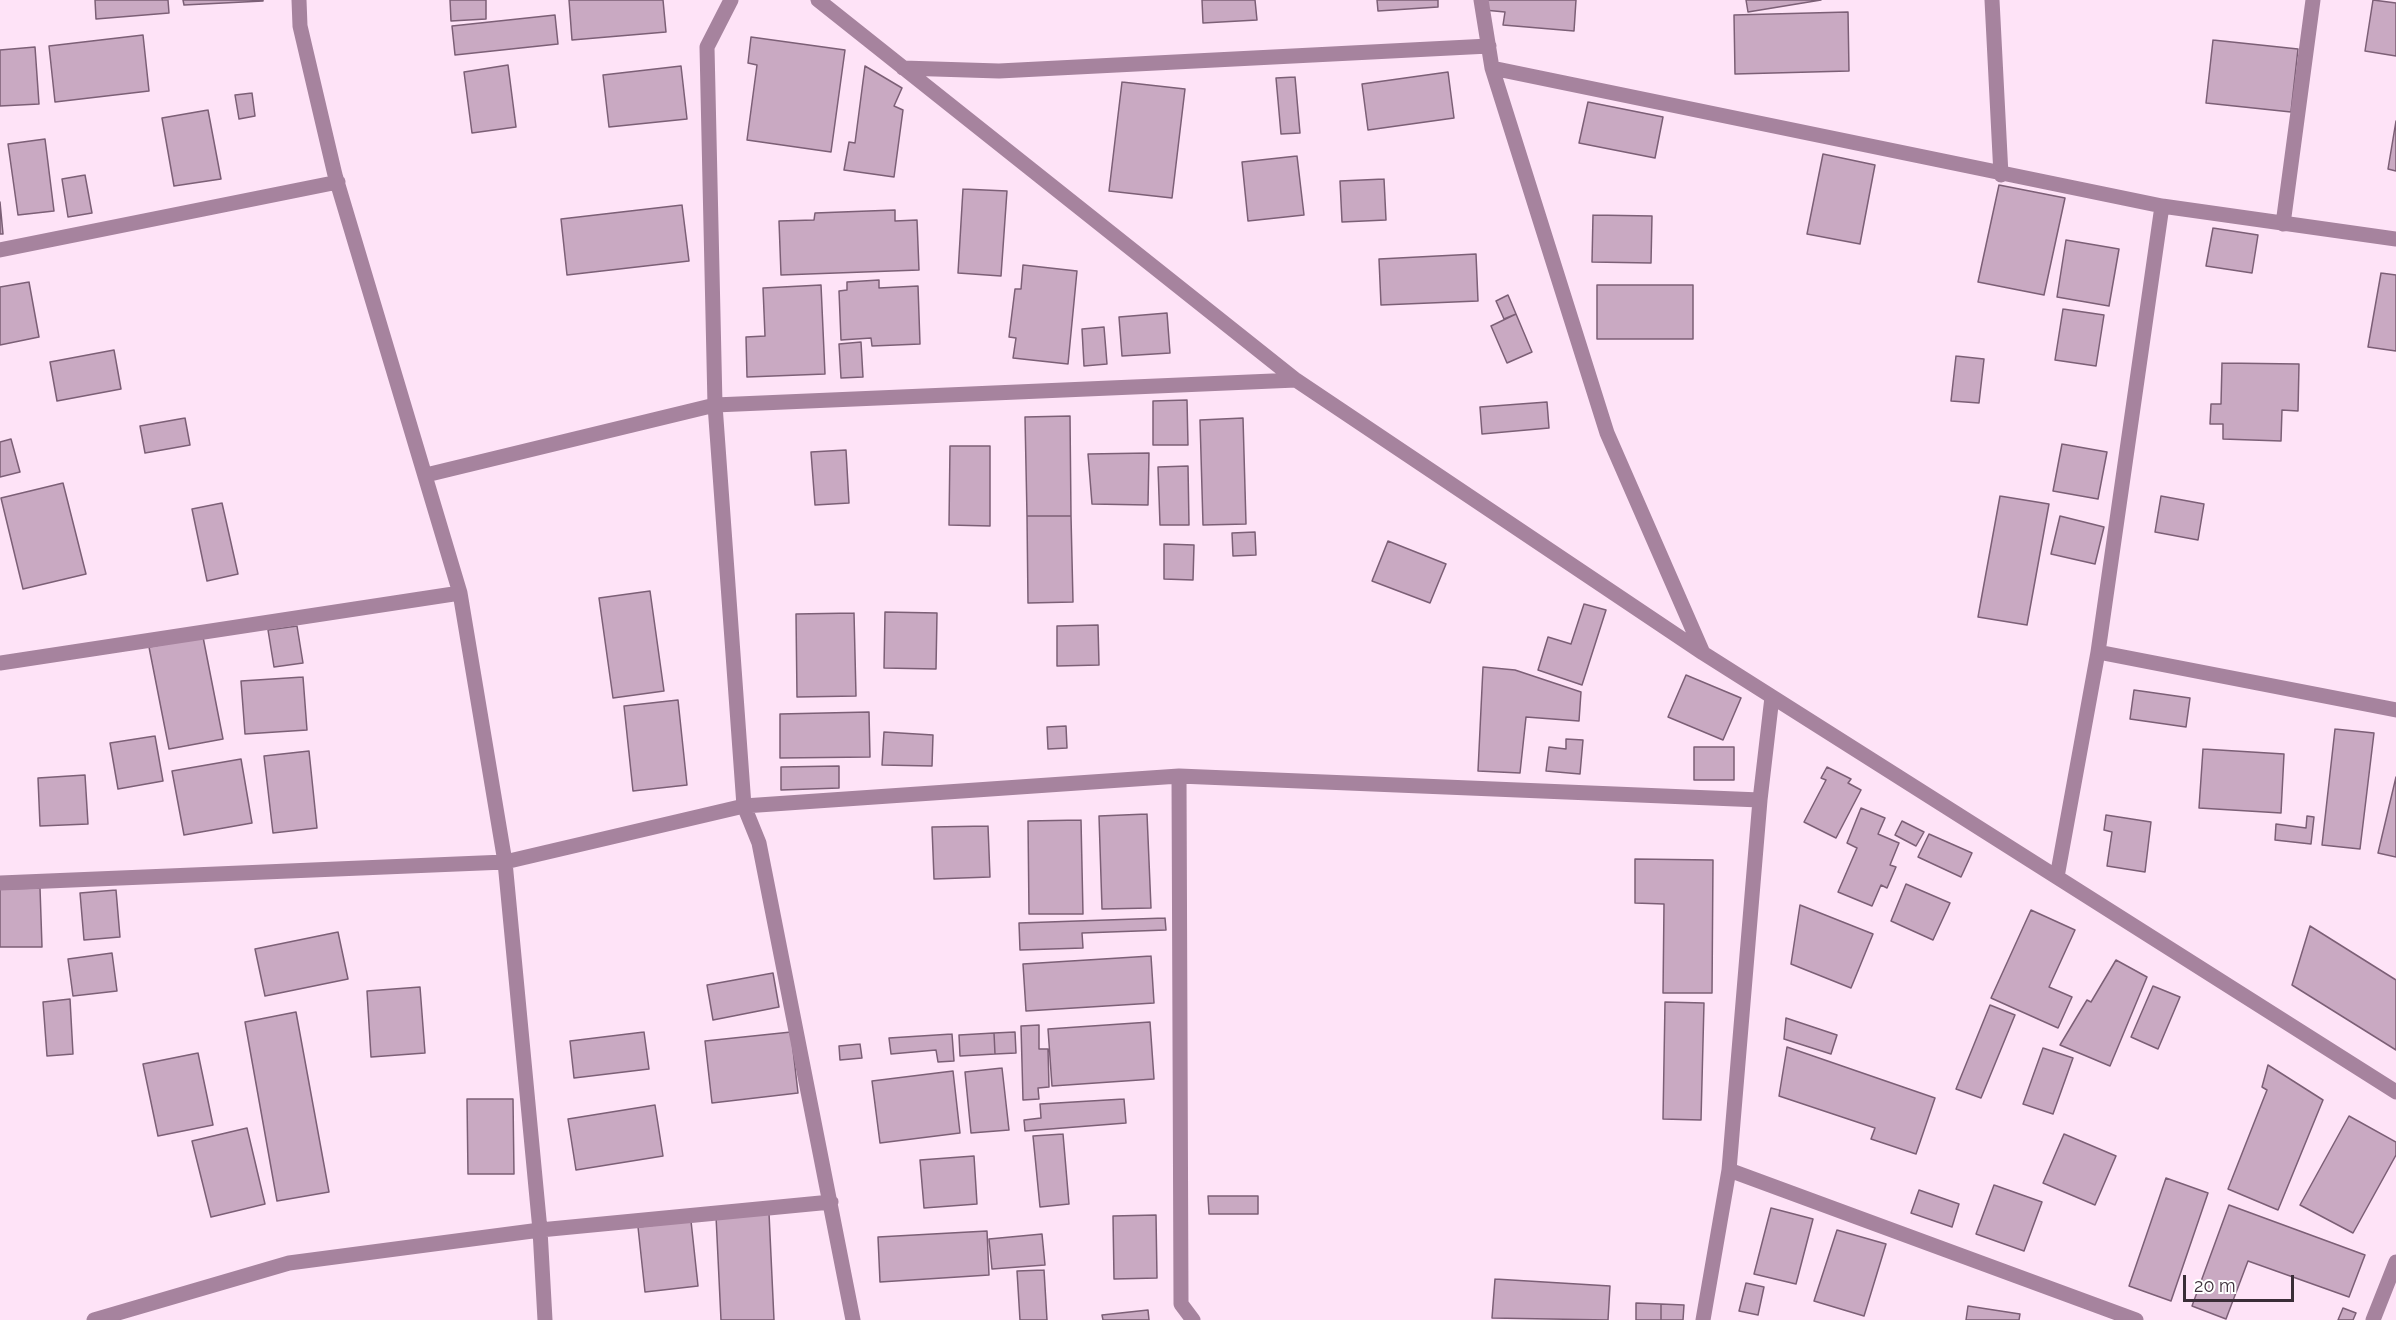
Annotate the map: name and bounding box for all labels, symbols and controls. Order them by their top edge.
scale bar [2186,1263,2297,1301]
text: 20 m [2194,1275,2236,1296]

